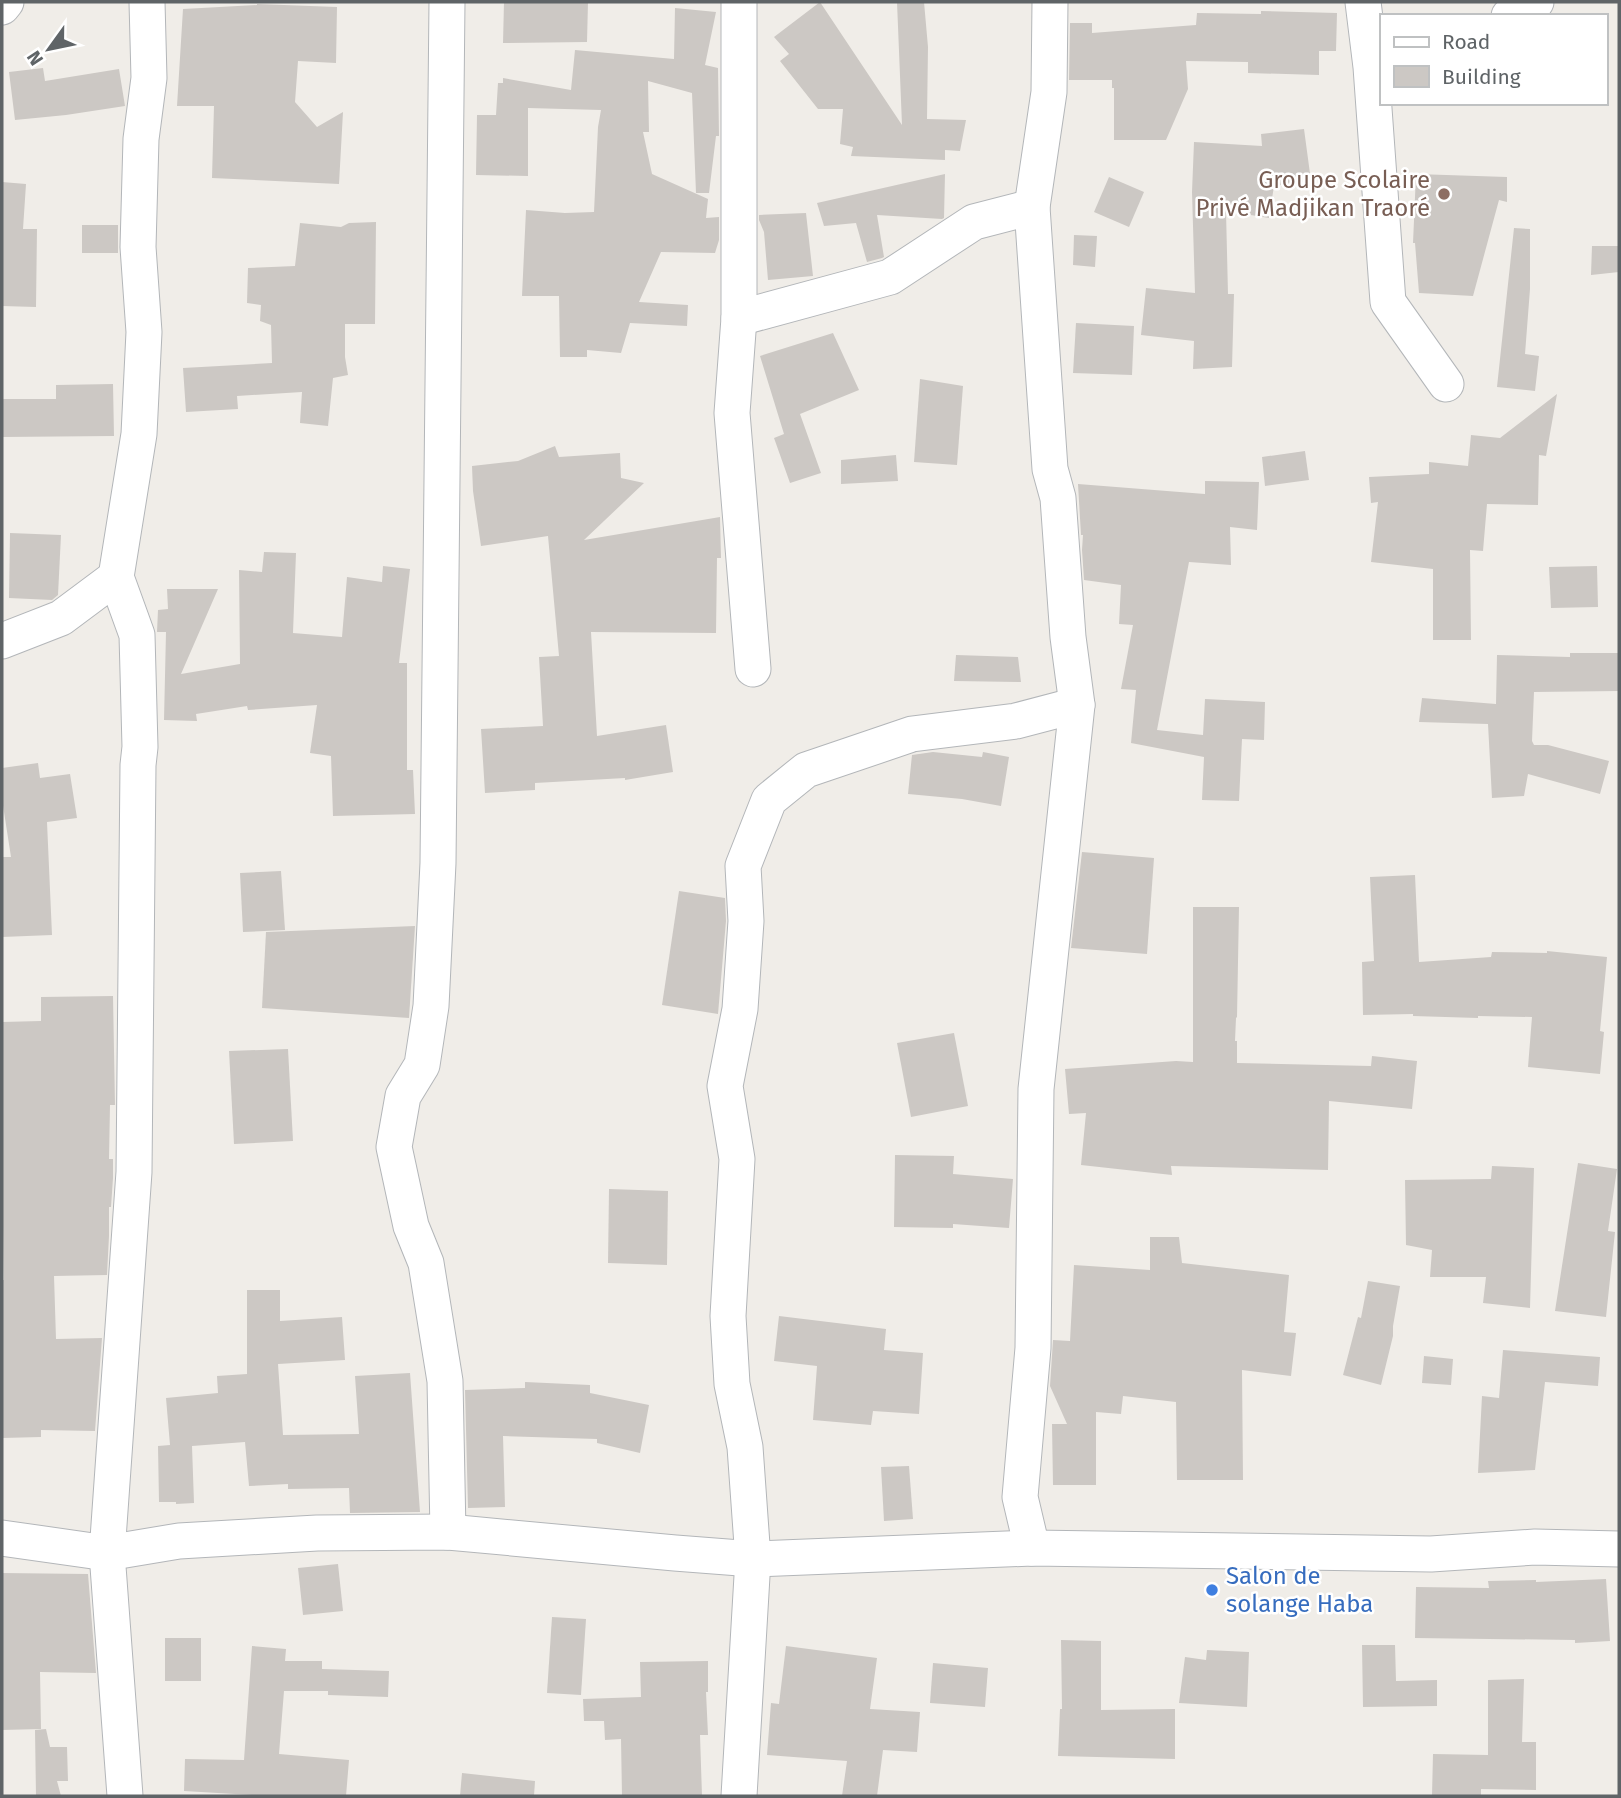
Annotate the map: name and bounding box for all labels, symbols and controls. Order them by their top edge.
north arrow [14,14,84,84]
legend [1380,14,1607,105]
text: Road [1442,29,1490,55]
text: N [22,46,48,70]
text: Building [1442,64,1521,90]
place label: Groupe Scolaire Privé Madjikan Traoré [1196,166,1430,222]
marker: Groupe Scolaire Privé Madjikan Traoré [1436,186,1452,202]
place label: Salon de solange Haba [1226,1562,1373,1618]
marker: Salon de solange Haba [1204,1582,1220,1598]

